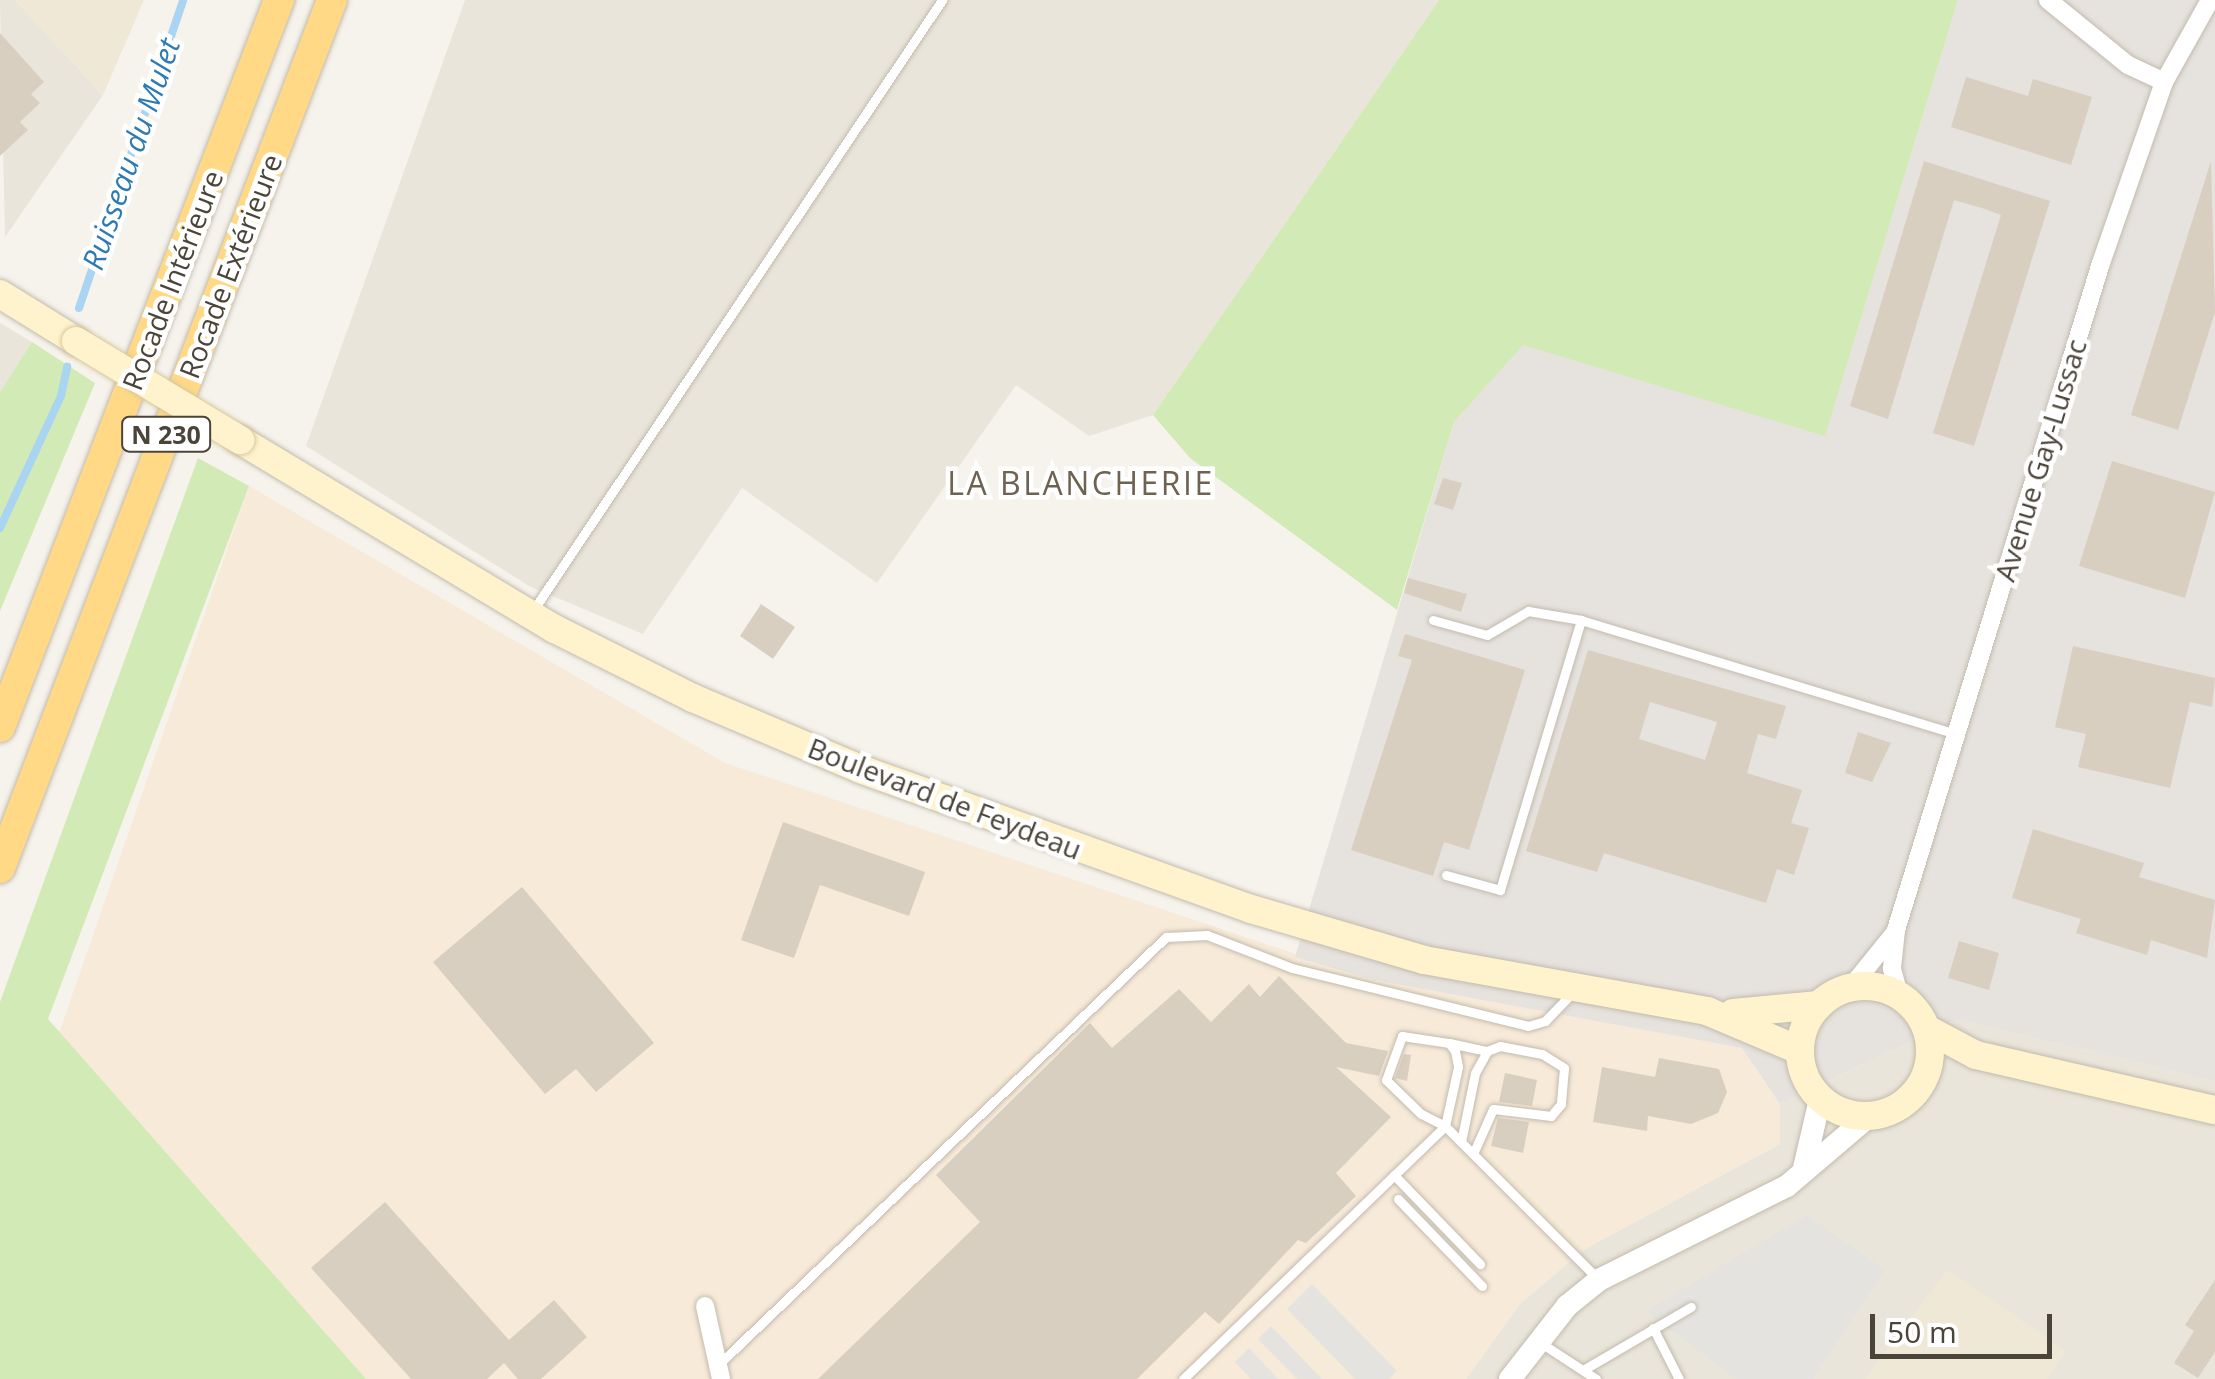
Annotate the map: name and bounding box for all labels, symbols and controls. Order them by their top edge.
water label: Ruisseau du Mulet [75,34,187,274]
street label: Rocade Extérieure [172,149,288,383]
street label: Rocade Intérieure [115,165,229,395]
street label: Avenue Gay-Lussac [1987,335,2093,585]
road number: N 230 [121,414,211,454]
district label: LA BLANCHERIE [947,464,1215,502]
street label: Boulevard de Feydeau [804,730,1086,866]
scale bar [1875,1294,2058,1356]
text: 50 m [1887,1311,1957,1352]

